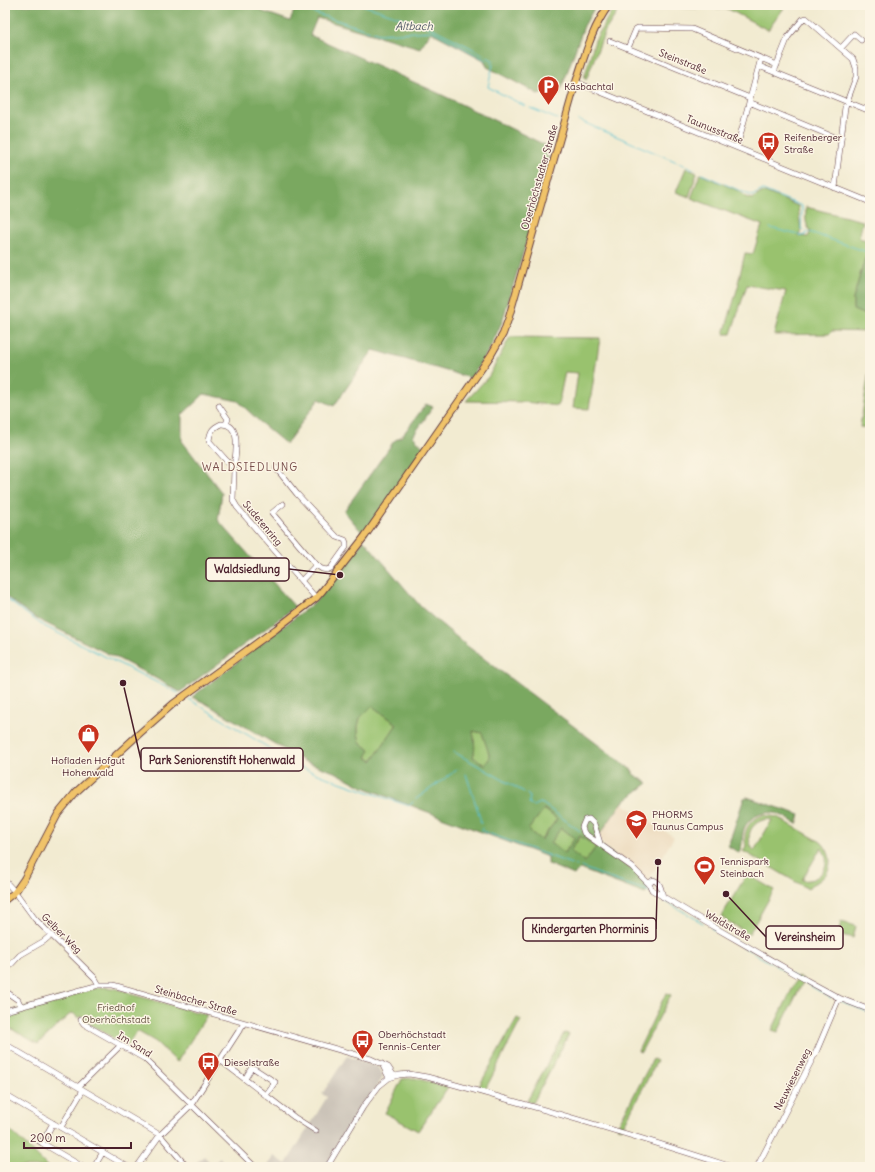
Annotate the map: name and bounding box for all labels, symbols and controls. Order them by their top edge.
water label: Altbach [395,19,433,33]
street label: Steinstraße [657,46,709,77]
parking icon: Käsbachtal [536,73,562,106]
place label: Käsbachtal [564,80,614,93]
street label: Taunusstraße [684,112,745,147]
street label: Oberhöchstadter Straße [518,123,561,231]
bus stop icon: Reifenberger Straße [755,130,781,163]
place label: Reifenberger Straße [784,131,842,156]
district label: WALDSIEDLUNG [202,460,298,474]
street label: Sudetenring [240,498,285,548]
callout: Waldsiedlung [206,558,289,581]
text: Waldsiedlung [214,562,280,577]
shop icon: Hofladen Hofgut Hohenwald [75,721,101,754]
callout: Park Seniorenstift Hohenwald [141,748,303,771]
text: Park Seniorenstift Hohenwald [149,753,296,767]
place label: Hofladen Hofgut Hohenwald [51,754,126,779]
school or university icon: PHORMS Taunus Campus [624,807,650,840]
place label: PHORMS Taunus Campus [652,808,724,833]
sports icon: Tennispark Steinbach [691,854,717,887]
place label: Tennispark Steinbach [720,855,769,880]
street label: Waldstraße [702,907,753,944]
street label: Gelber Weg [39,910,85,956]
callout: Kindergarten Phorminis [523,918,656,941]
text: Kindergarten Phorminis [531,922,649,937]
callout: Vereinsheim [766,926,843,949]
text: Vereinsheim [775,930,836,944]
street label: Steinbacher Straße [153,982,239,1018]
park label: Friedhof Oberhöchstadt [82,1001,151,1026]
bus stop icon: Oberhöchstadt Tennis-Center [350,1027,376,1060]
place label: Oberhöchstadt Tennis-Center [378,1028,446,1053]
street label: Im Sand [115,1029,155,1060]
street label: Neuwiesenweg [771,1046,814,1112]
bus stop icon: Dieselstraße [196,1049,222,1082]
place label: Dieselstraße [224,1056,279,1069]
scale bar [24,1124,131,1150]
text: 200 m [30,1130,66,1145]

